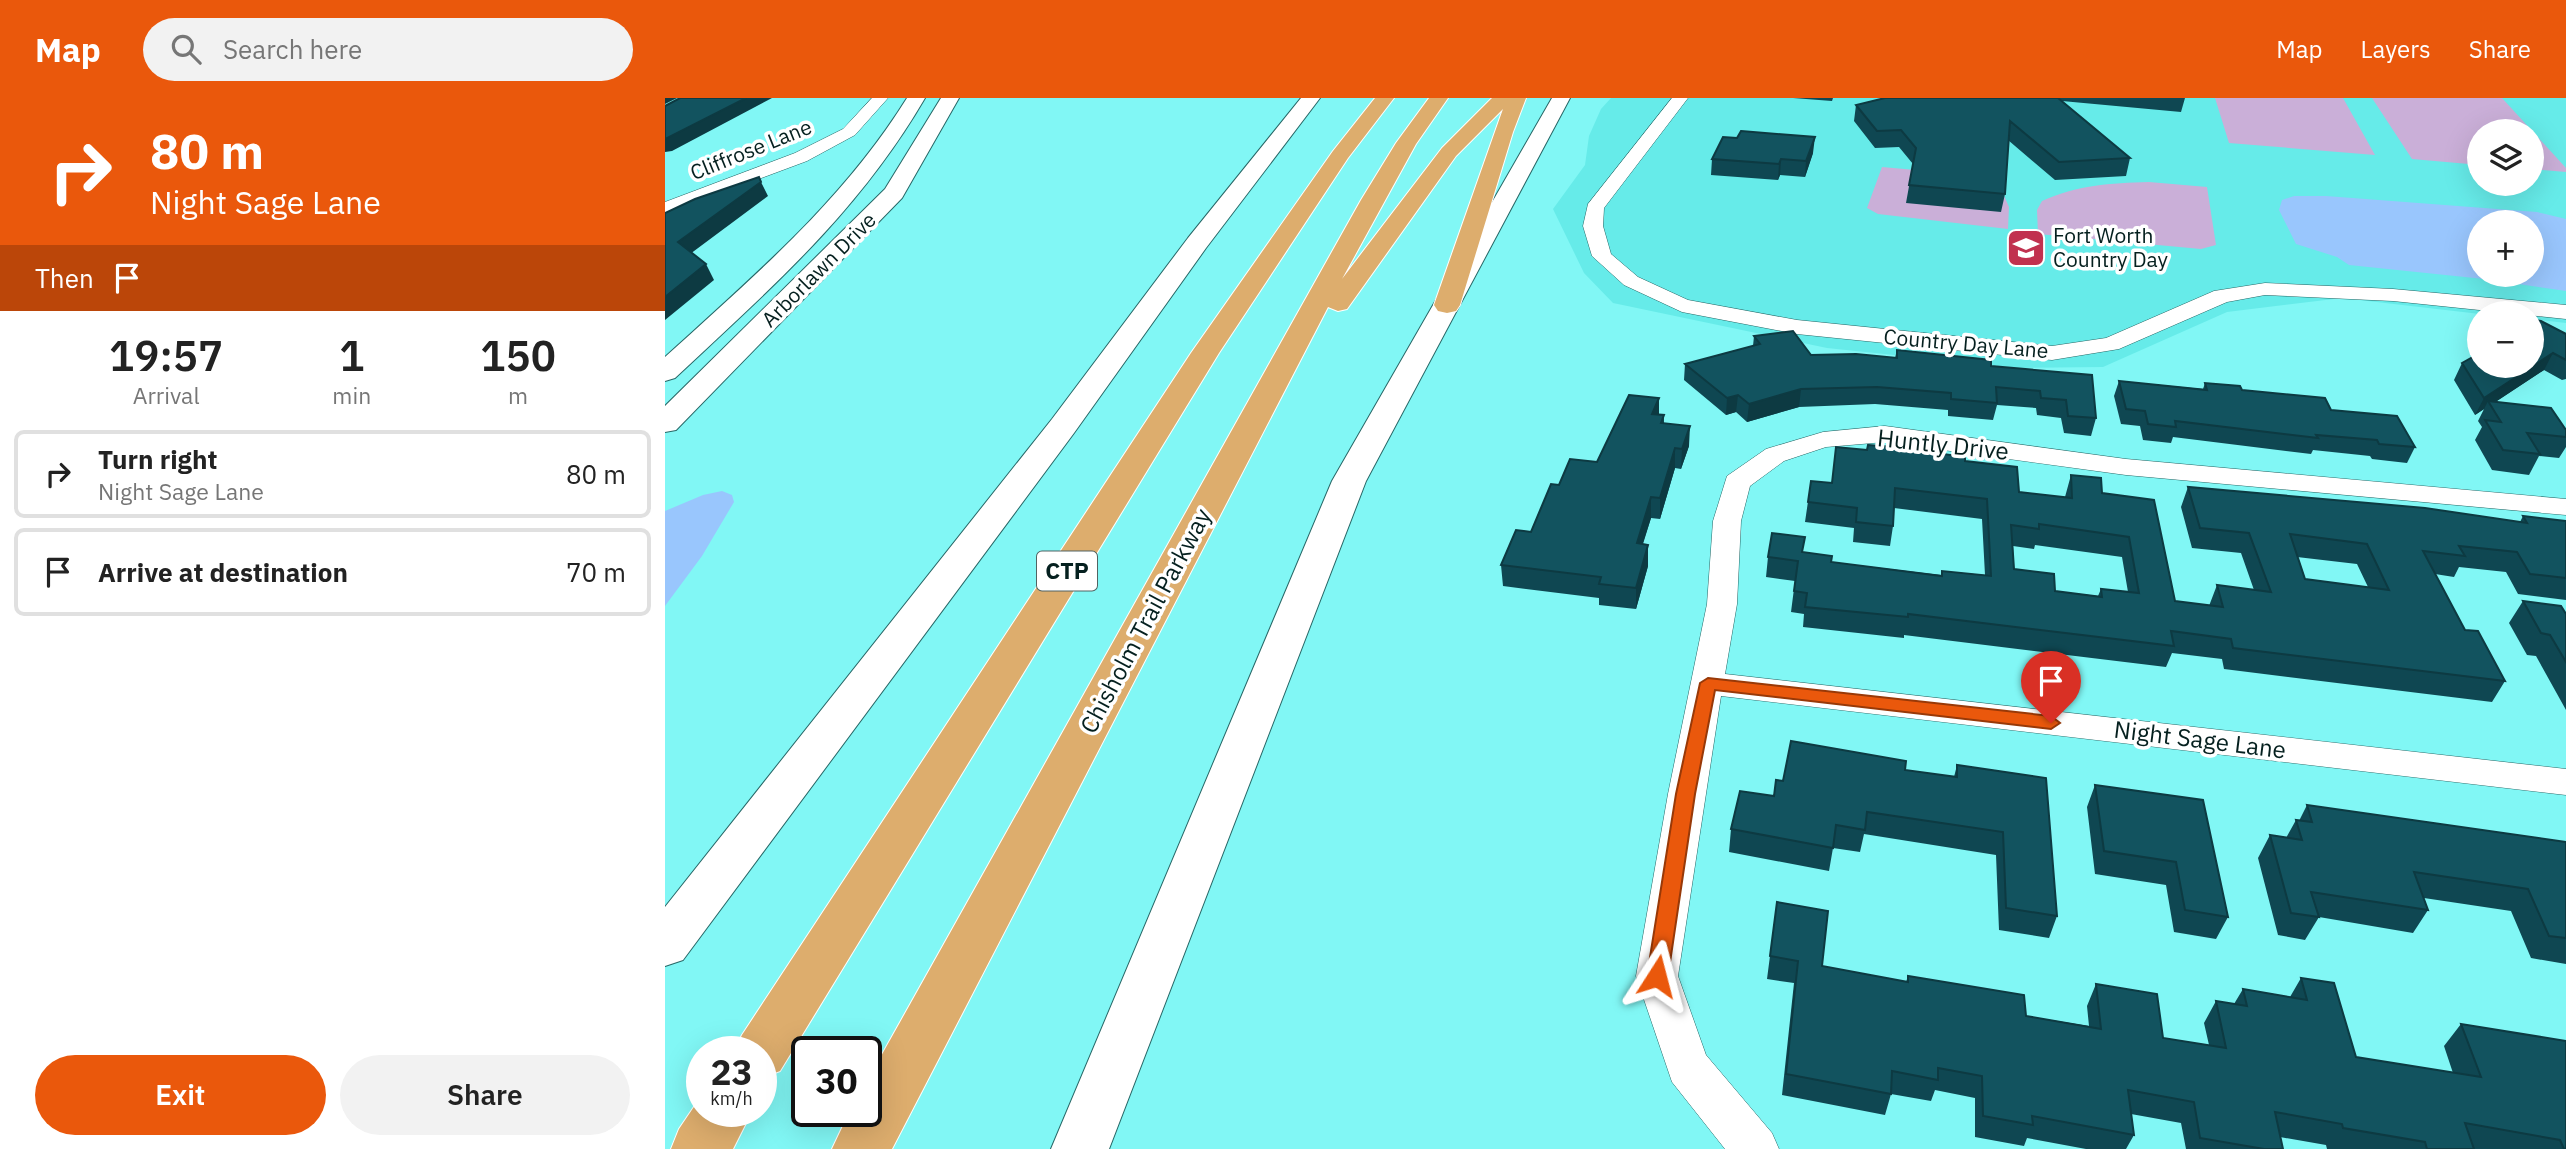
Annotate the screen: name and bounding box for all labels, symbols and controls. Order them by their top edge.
search box [143,18,633,81]
text: Map [35,28,101,71]
icon: search [167,30,205,68]
text: Search here [223,32,362,66]
text: Map [2276,33,2323,65]
text: Layers [2361,33,2431,65]
text: Share [2469,33,2531,65]
street label: Cliffrose Lane [686,112,816,186]
text: 80 m [150,119,264,182]
map controls [2467,119,2544,378]
button: layers [2467,119,2544,196]
icon: right [35,126,126,217]
text: Night Sage Lane [150,181,381,223]
street label: Arborlawn Drive [755,206,882,333]
button: + [2467,210,2544,287]
place label: Fort Worth Country Day [2053,221,2169,273]
school or university icon: Fort Worth Country Day [2005,227,2047,269]
icon: arrive [108,259,146,297]
text: Then [35,261,94,295]
button: − [2467,301,2544,378]
street label: Country Day Lane [1883,322,2050,364]
text: 19:57 [109,328,223,383]
text: 1 [339,328,364,383]
text: 150 [480,328,556,383]
text: Arrival [133,380,200,410]
text: min [332,380,371,410]
text: m [508,380,528,410]
street label: Huntly Drive [1876,421,2011,467]
text: Turn right [98,442,217,476]
icon: right [39,455,77,493]
text: 80 m [566,457,626,491]
text: Night Sage Lane [98,476,264,506]
street label: Chisholm Trail Parkway [1072,503,1218,739]
road number: CTP [1037,551,1097,590]
icon: arrive [39,553,77,591]
text: Arrive at destination [98,555,348,589]
text: 70 m [566,555,626,589]
pin [2021,651,2081,723]
icon: arrive [2032,662,2070,700]
street label: Night Sage Lane [2112,713,2288,765]
position arrow [1620,939,1694,1013]
speed limit sign: 30 [791,1036,882,1127]
text: 23 [710,1049,753,1095]
button: Exit [35,1055,326,1135]
button: Share [340,1055,630,1135]
text: km/h [710,1087,753,1110]

